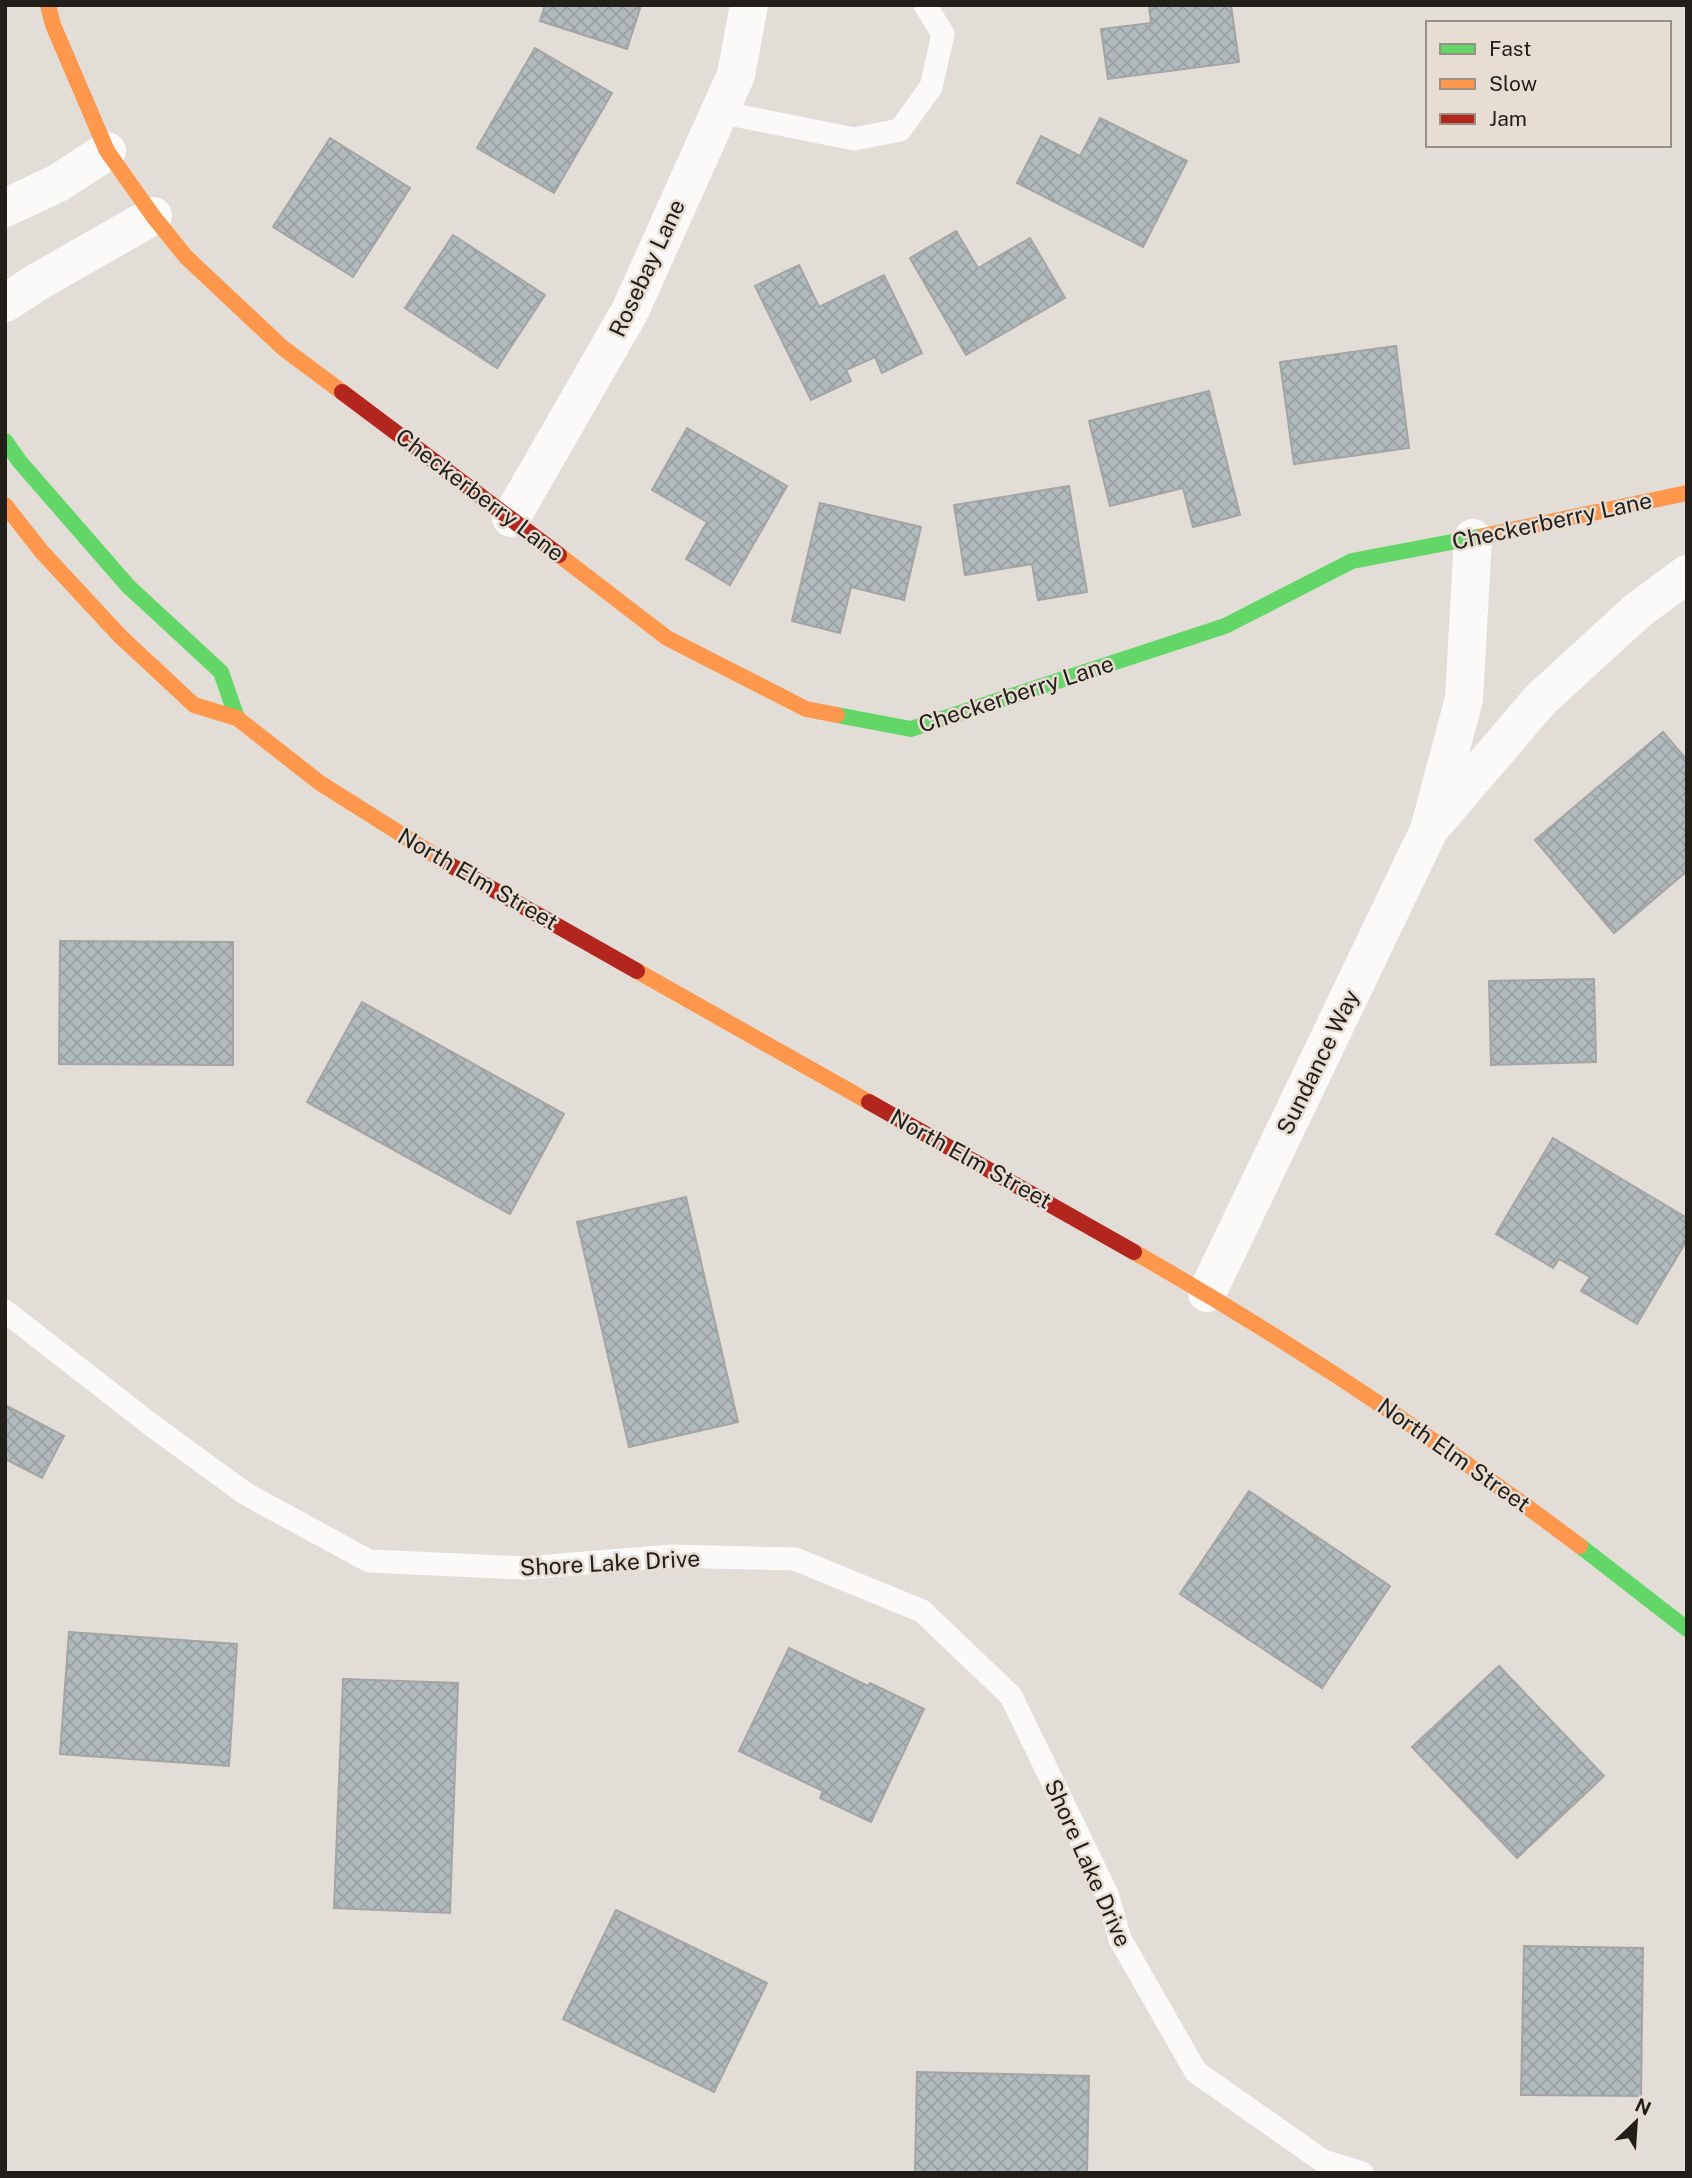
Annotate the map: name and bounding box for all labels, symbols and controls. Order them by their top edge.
legend [1426,21,1671,147]
text: Fast [1489,36,1531,61]
text: Slow [1489,71,1537,96]
text: Jam [1489,106,1527,131]
street label: Rosebay Lane [603,195,690,341]
street label: Checkerberry Lane [391,423,570,567]
street label: Checkerberry Lane [1449,486,1654,555]
street label: Checkerberry Lane [915,649,1117,738]
street label: North Elm Street [393,822,563,935]
street label: Sundance Way [1271,985,1364,1139]
street label: North Elm Street [886,1103,1057,1214]
street label: North Elm Street [1373,1392,1536,1517]
street label: Shore Lake Drive [519,1544,701,1581]
street label: Shore Lake Drive [1039,1775,1137,1951]
north arrow [1601,2087,1671,2157]
text: N [1632,2093,1655,2120]

